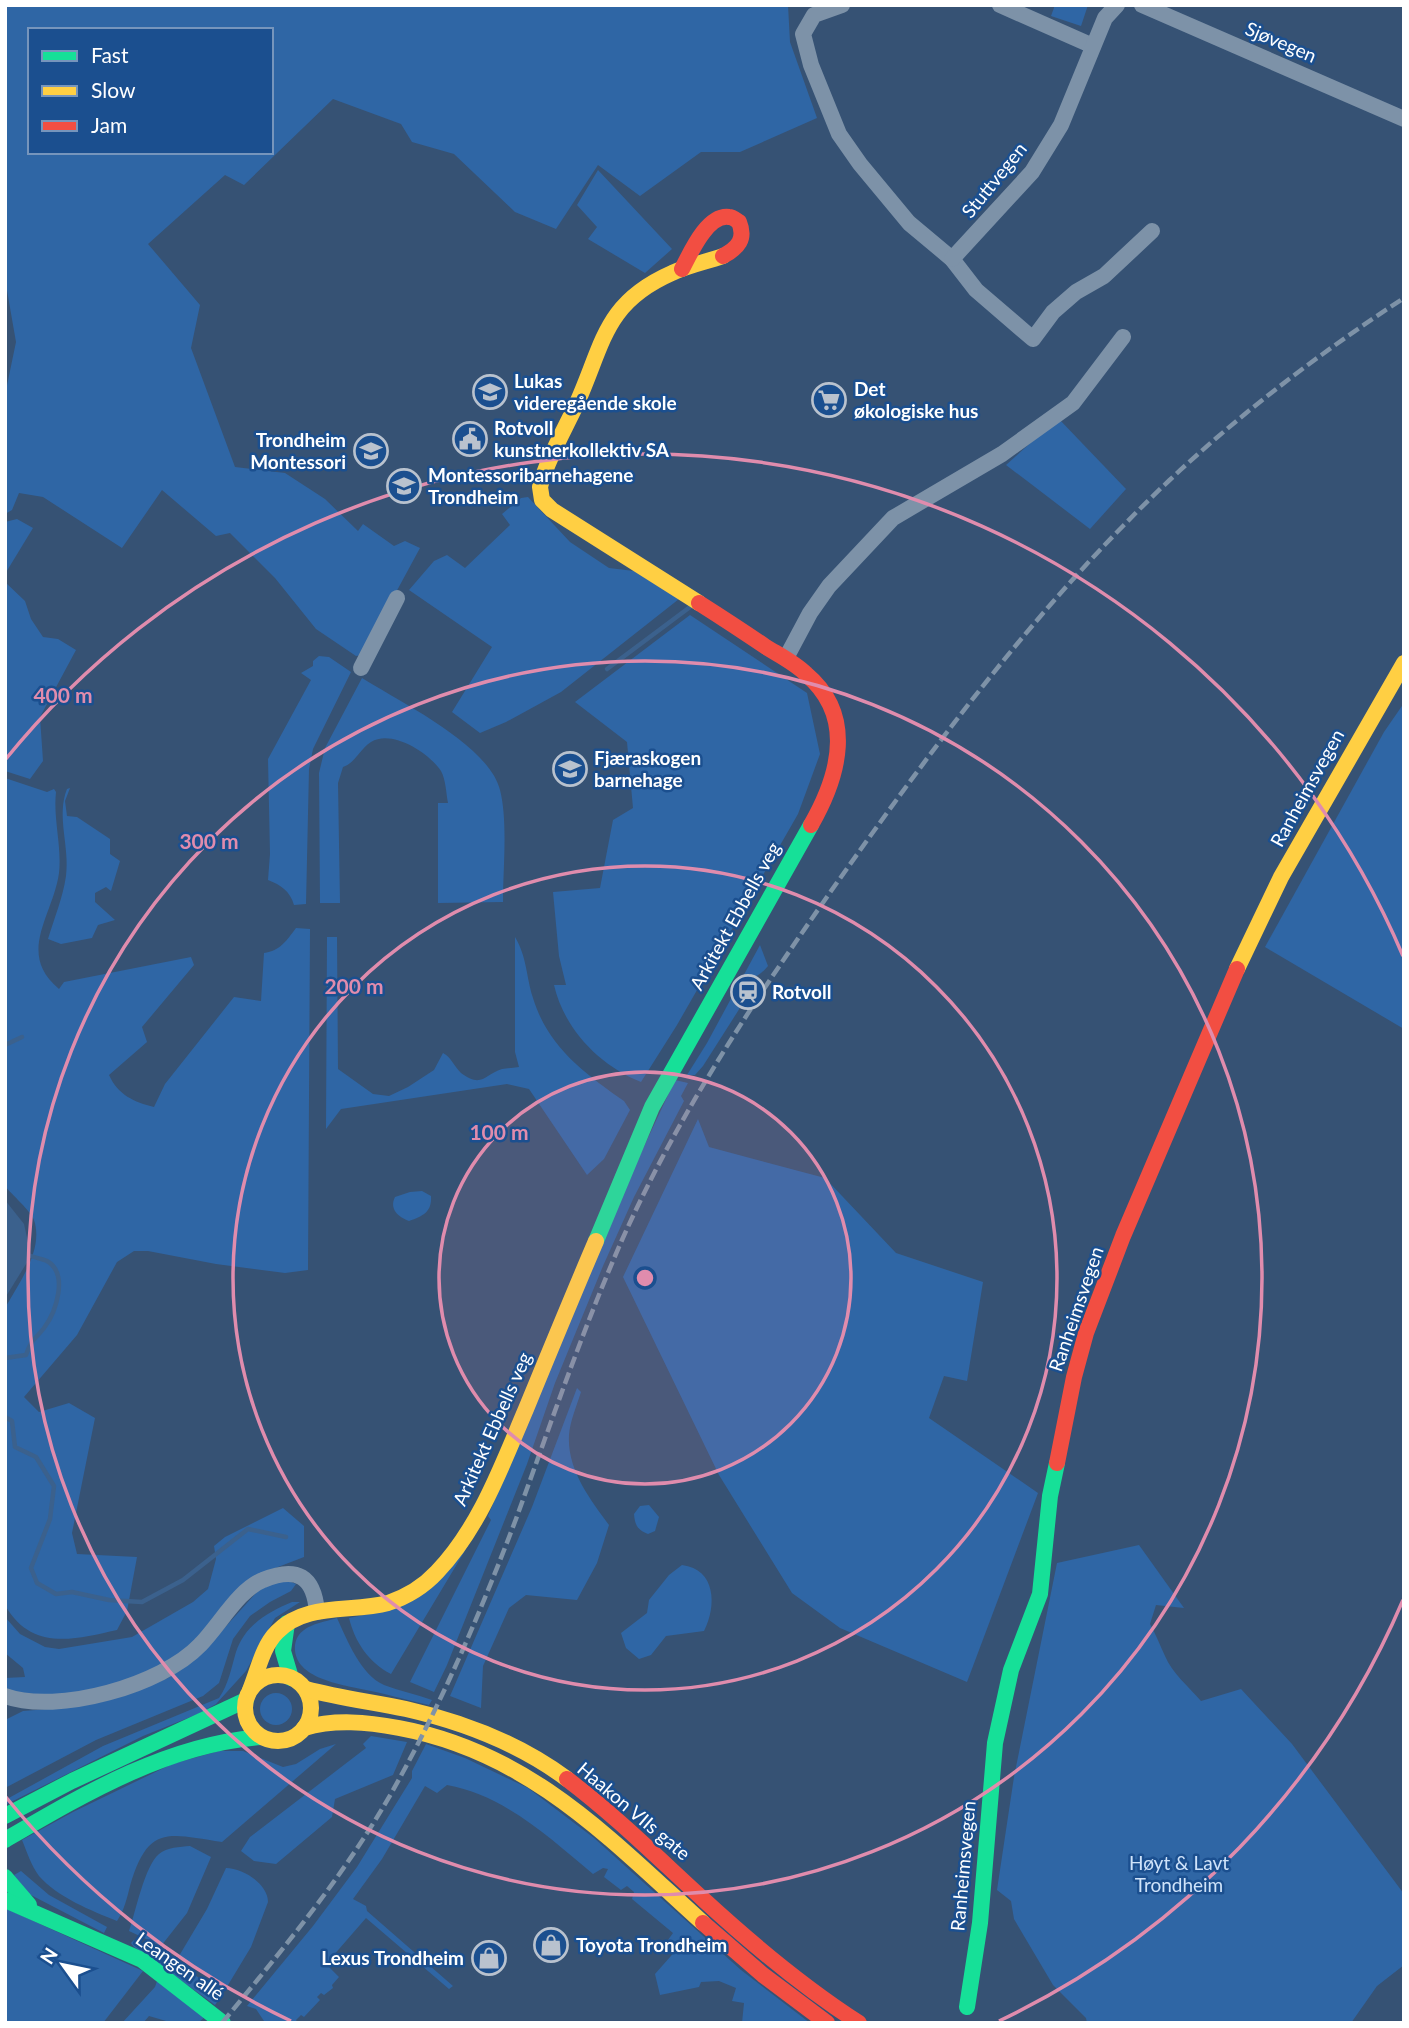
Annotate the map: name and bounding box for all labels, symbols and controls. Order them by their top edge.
street label: Sjøvegen [1242,16,1320,67]
legend [28,28,273,154]
text: Fast [91,42,129,67]
text: Slow [91,77,136,102]
text: Jam [91,112,127,137]
street label: Stuttvegen [956,137,1031,222]
place label: Lukas videregående skole [514,369,677,414]
school or university icon: Lukas videregående skole [471,373,509,411]
place label: Det økologiske hus [854,377,978,422]
supermarket icon: Det økologiske hus [810,381,848,419]
place label: Rotvoll kunstnerkollektiv SA [494,416,670,461]
public building icon: Rotvoll kunstnerkollektiv SA [451,420,489,458]
place label: Trondheim Montessori [250,428,346,473]
school or university icon: Trondheim Montessori [352,432,390,470]
place label: Montessoribarnehagene Trondheim [428,463,633,508]
school or university icon: Montessoribarnehagene Trondheim [385,467,423,505]
text: 400 m [33,682,93,707]
street label: Ranheimsvegen [1265,725,1348,850]
place label: Fjæraskogen barnehage [594,746,701,791]
school or university icon: Fjæraskogen barnehage [551,750,589,788]
text: 300 m [179,828,239,853]
street label: Arkitekt Ebbells veg [684,838,785,994]
text: 200 m [324,973,384,998]
station icon: Rotvoll [729,973,767,1011]
place label: Rotvoll [772,980,831,1003]
text: 100 m [469,1119,529,1144]
street label: Ranheimsvegen [1043,1243,1108,1374]
centre of rings [633,1266,657,1290]
street label: Arkitekt Ebbells veg [447,1348,536,1509]
street label: Haakon VIIs gate [573,1757,695,1864]
street label: Ranheimsvegen [945,1800,980,1932]
park label: Høyt & Lavt Trondheim [1129,1851,1229,1896]
shop icon: Toyota Trondheim [532,1926,570,1964]
street label: Leangen allé [132,1927,229,2004]
north arrow [28,1930,98,2000]
place label: Toyota Trondheim [576,1933,727,1956]
shop icon: Lexus Trondheim [470,1939,508,1977]
text: N [35,1943,62,1968]
place label: Lexus Trondheim [321,1946,464,1969]

